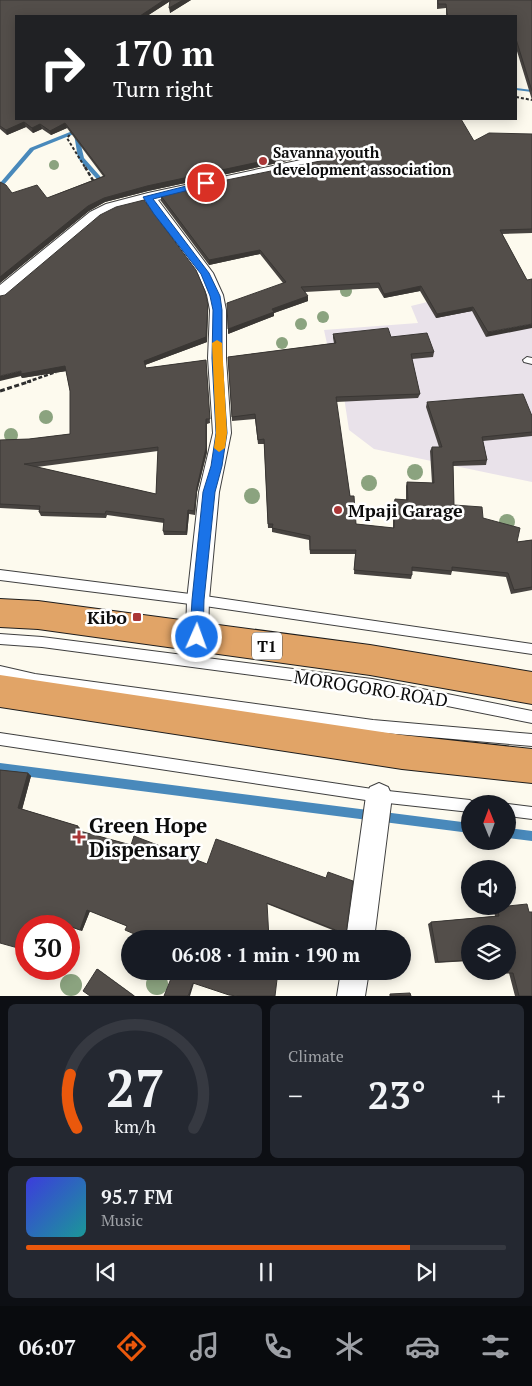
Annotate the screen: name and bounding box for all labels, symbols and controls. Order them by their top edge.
text: 170 m [113,30,214,76]
icon: right [30,35,95,100]
text: Turn right [113,74,213,103]
place label: Savanna youth development association [273,142,452,179]
marker: Savanna youth development association [257,155,269,167]
pin [185,162,227,204]
icon: arrive [192,169,220,197]
place label: Mpaji Garage [348,498,463,522]
marker: Mpaji Garage [332,504,344,516]
place label: Kibo [87,605,127,629]
position arrow [170,610,222,662]
marker: Kibo [131,611,143,623]
road number: T1 [252,632,282,659]
street label: MOROGORO ROAD [292,664,450,712]
north arrow [461,795,516,850]
map controls [461,795,516,980]
place label: Green Hope Dispensary [89,811,207,863]
marker: Green Hope Dispensary [73,831,85,843]
button: sound [461,860,516,915]
speed limit sign: 30 [15,915,80,980]
button: layers [461,925,516,980]
text: 06:08 · 1 min · 190 m [172,942,360,967]
text: Climate [288,1045,344,1067]
text: 27 [106,1053,164,1122]
text: 23° [368,1070,426,1120]
text: − [288,1077,303,1114]
text: + [491,1077,506,1114]
text: km/h [114,1114,156,1138]
text: 95.7 FM [101,1184,173,1209]
text: Music [101,1209,143,1231]
icon: previous [92,1258,120,1286]
icon: pause [252,1258,280,1286]
icon: next [412,1258,440,1286]
icon: directions [114,1329,149,1364]
icon: music [187,1329,222,1364]
icon: phone [260,1329,295,1364]
icon: climate [332,1329,367,1364]
icon: car [405,1329,440,1364]
icon: filters [478,1329,513,1364]
text: 06:07 [19,1332,76,1361]

